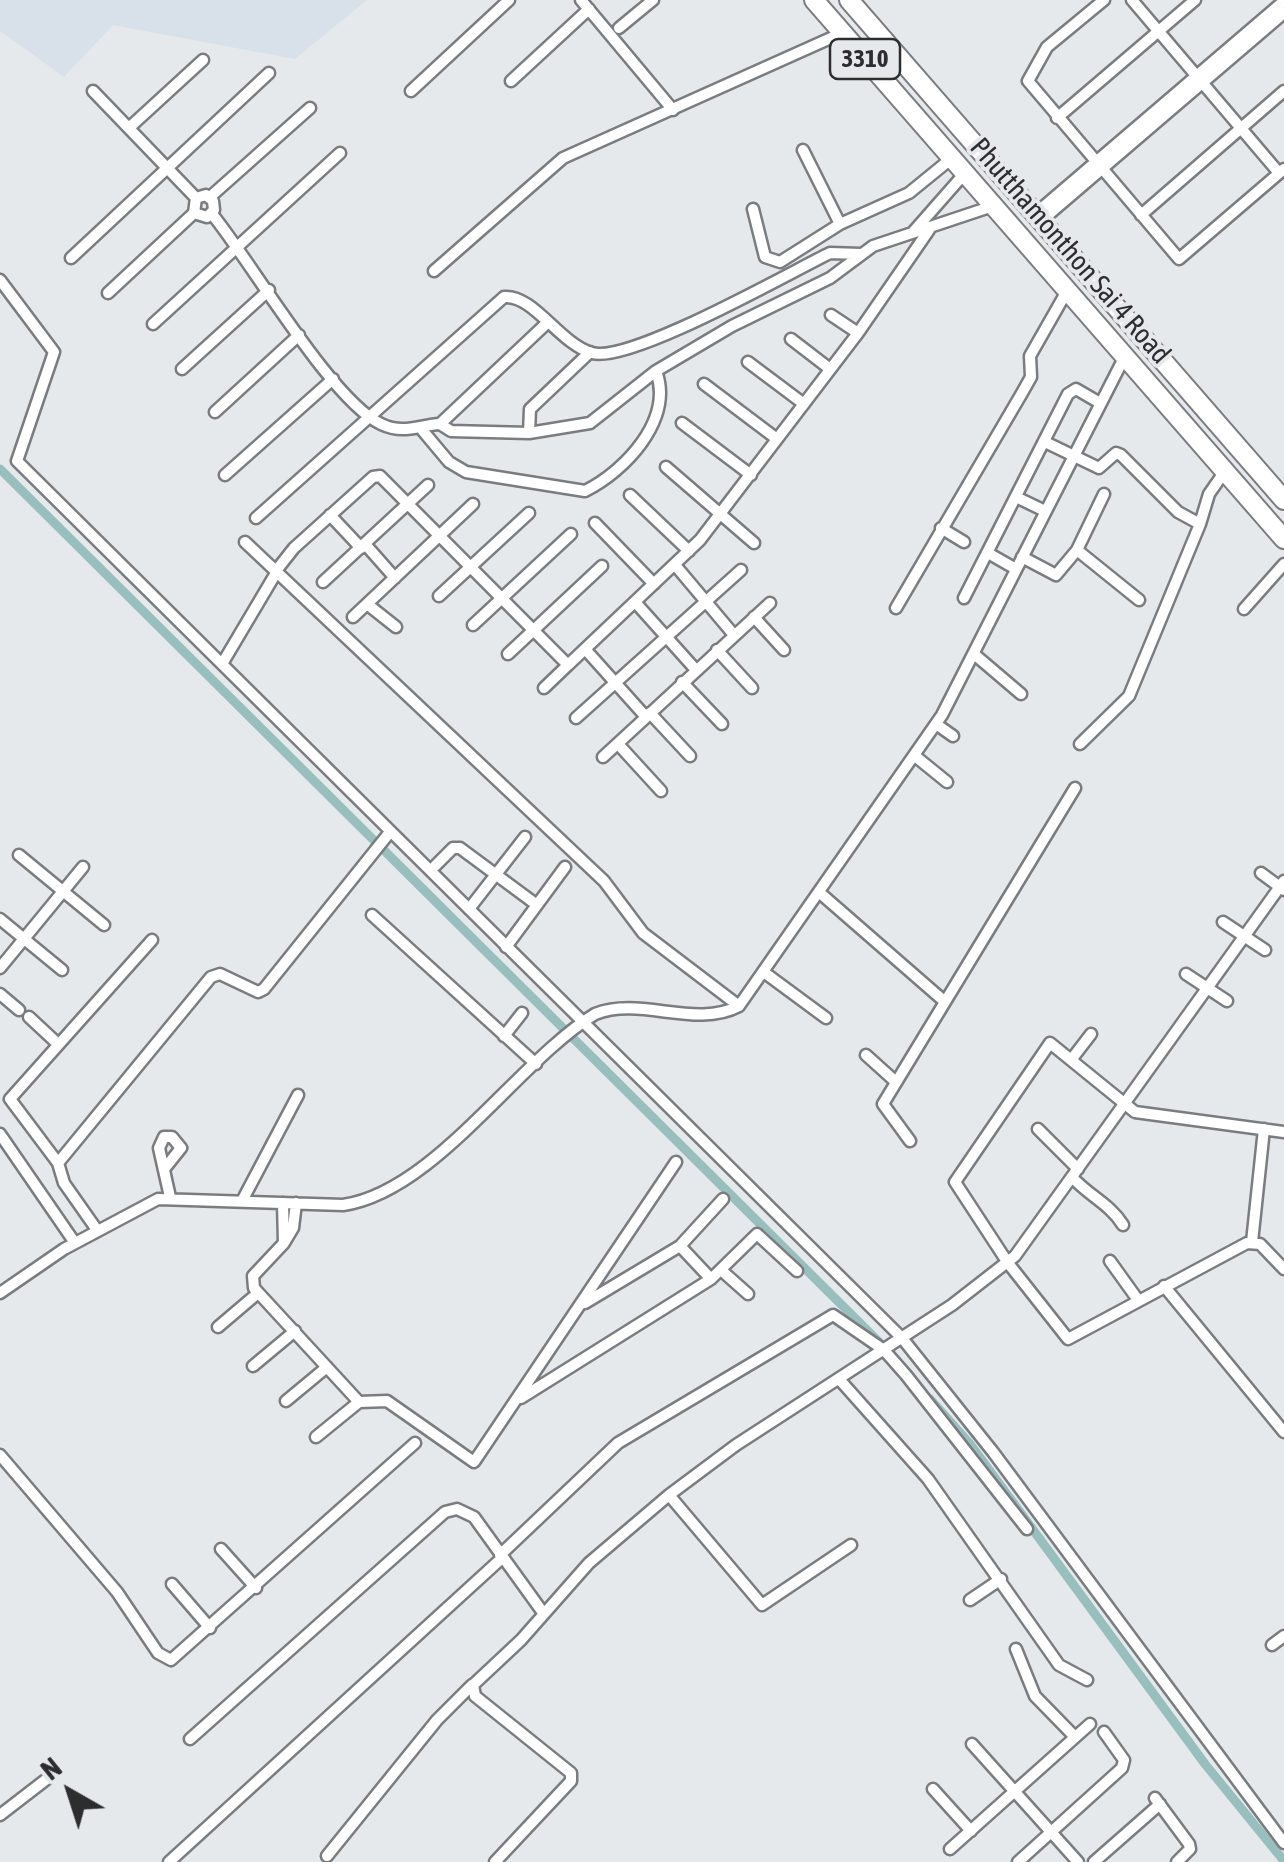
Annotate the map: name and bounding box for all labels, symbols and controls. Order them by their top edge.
road number: 3310 [830,39,900,79]
street label: Phutthamonthon Sai 4 Road [963,131,1177,371]
north arrow [20,1742,120,1842]
text: N [35,1751,68,1786]

